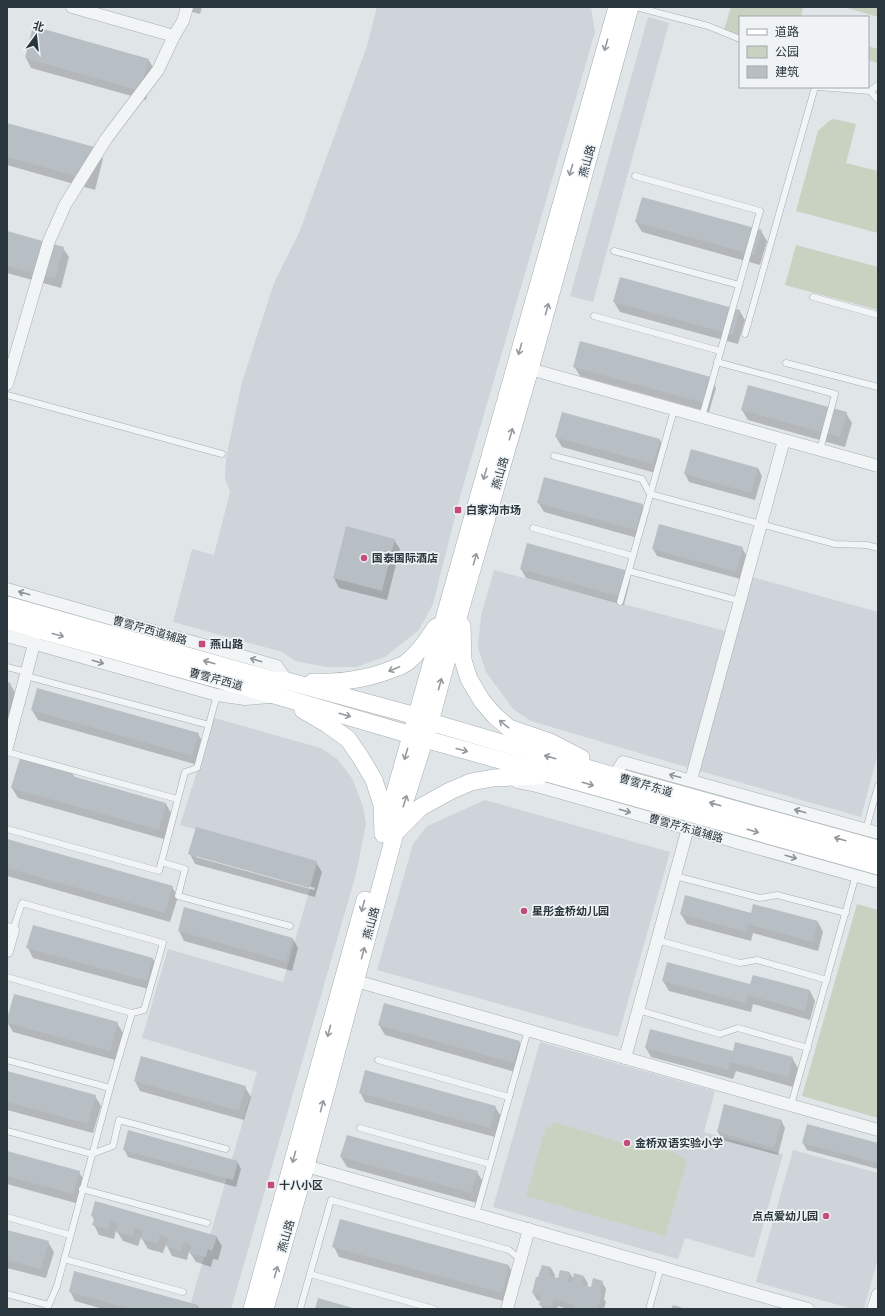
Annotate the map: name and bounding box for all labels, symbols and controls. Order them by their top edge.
north arrow [16,16,56,56]
legend [739,16,869,88]
text: 北 [31,19,45,35]
text: 道路 [775,25,799,40]
one-way arrow [602,38,609,51]
text: 公园 [775,45,799,60]
text: 建筑 [775,65,799,80]
street label: 燕山路 [577,144,598,179]
one-way arrow [567,163,574,176]
one-way arrow [543,303,551,316]
one-way arrow [516,342,523,355]
one-way arrow [508,428,515,441]
street label: 燕山路 [490,455,511,491]
one-way arrow [481,467,488,480]
place label: 白家沟市场 [466,504,521,517]
marker: 白家沟市场 [453,505,463,515]
place label: 国泰国际酒店 [372,552,438,565]
marker: 国泰国际酒店 [359,553,369,563]
one-way arrow [472,553,479,566]
one-way arrow [17,589,30,597]
street label: 曹雪芹西道辅路 [111,614,189,647]
one-way arrow [51,632,64,640]
place label: 燕山路 [210,638,244,651]
marker: 燕山路 [197,639,207,649]
one-way arrow [250,656,263,663]
one-way arrow [202,658,215,665]
one-way arrow [92,659,105,666]
one-way arrow [388,665,400,673]
street label: 曹雪芹西道 [188,666,244,693]
one-way arrow [437,678,444,691]
one-way arrow [338,712,351,719]
one-way arrow [498,719,509,728]
one-way arrow [456,746,469,754]
one-way arrow [402,747,409,760]
one-way arrow [543,753,556,760]
street label: 曹雪芹东道 [618,772,674,799]
one-way arrow [669,772,682,779]
one-way arrow [581,781,594,788]
one-way arrow [402,795,409,808]
one-way arrow [709,800,722,807]
one-way arrow [619,807,632,815]
one-way arrow [794,807,807,814]
street label: 曹雪芹东道辅路 [647,812,725,845]
one-way arrow [747,828,760,835]
one-way arrow [834,835,847,842]
one-way arrow [784,854,797,861]
one-way arrow [359,899,366,912]
place label: 星彤金桥幼儿园 [532,905,609,918]
street label: 燕山路 [361,906,382,941]
marker: 星彤金桥幼儿园 [519,906,529,916]
one-way arrow [360,947,367,960]
one-way arrow [325,1025,332,1038]
one-way arrow [319,1100,327,1113]
place label: 金桥双语实验小学 [635,1137,723,1150]
marker: 金桥双语实验小学 [622,1138,632,1148]
one-way arrow [290,1150,297,1163]
place label: 十八小区 [279,1179,323,1192]
marker: 十八小区 [266,1180,276,1190]
place label: 点点爱幼儿园 [752,1210,818,1223]
marker: 点点爱幼儿园 [821,1211,831,1221]
street label: 燕山路 [276,1218,297,1254]
one-way arrow [273,1265,280,1278]

